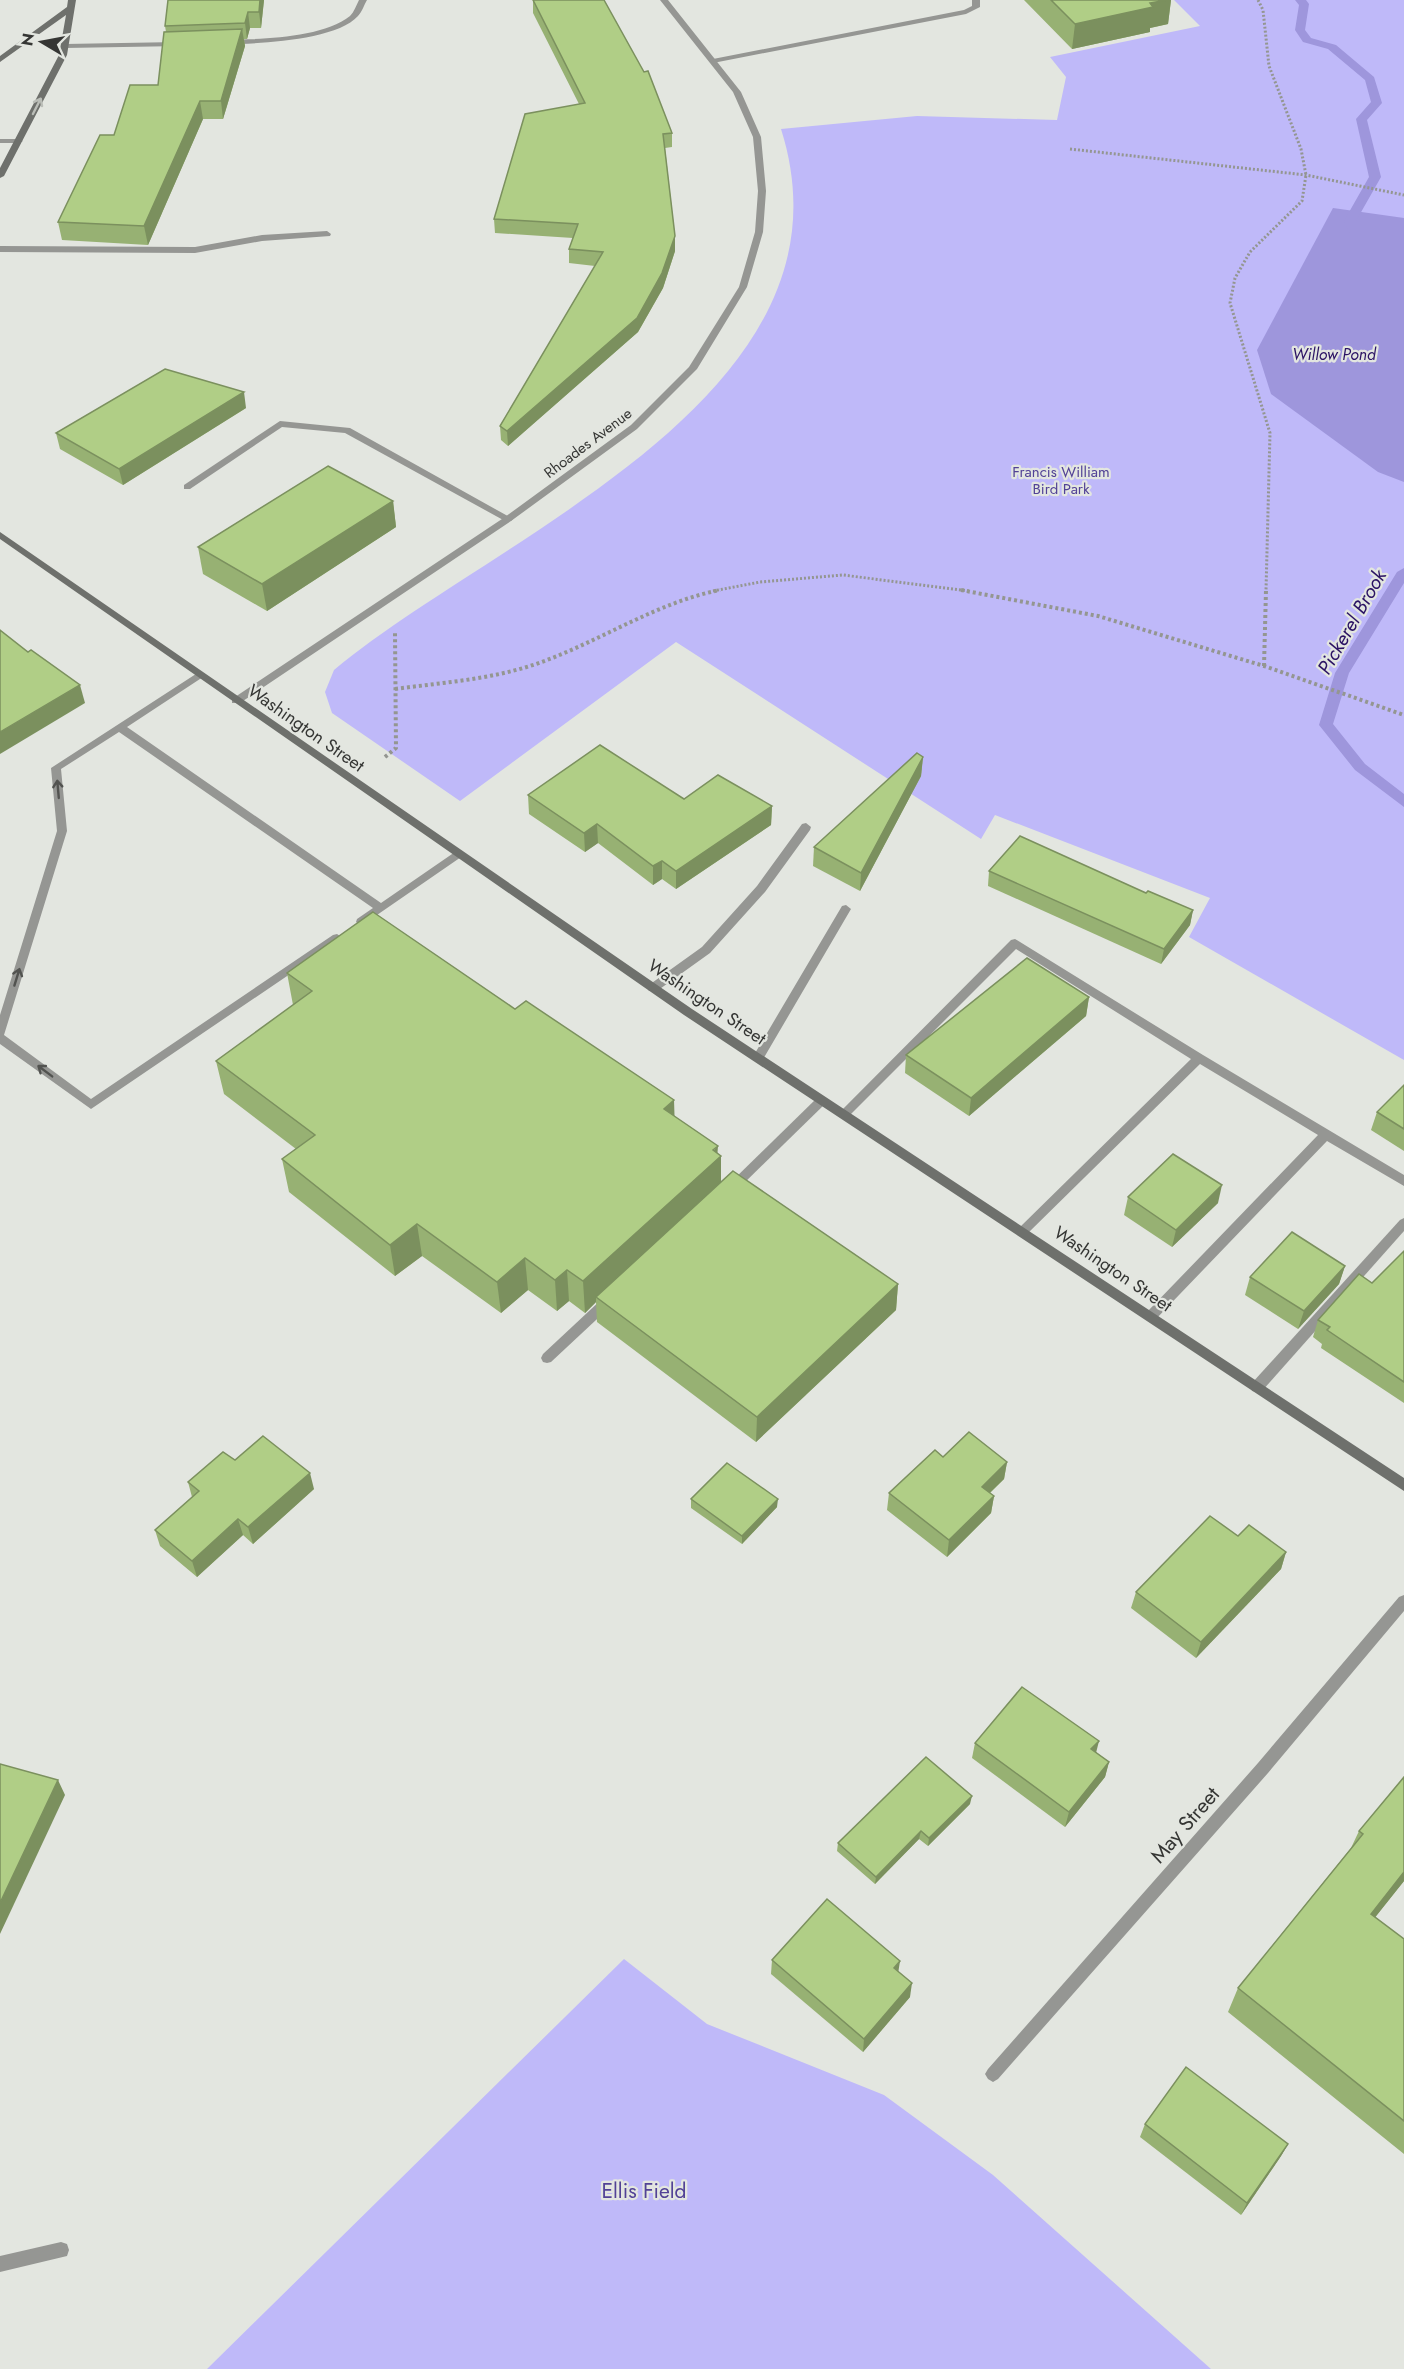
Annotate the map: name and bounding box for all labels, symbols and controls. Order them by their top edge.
north arrow [12,12,72,72]
text: N [15,31,40,48]
one-way arrow [32,97,44,115]
water label: Willow Pond [1292,343,1377,366]
street label: Rhoades Avenue [539,402,637,483]
park label: Francis William Bird Park [1012,461,1110,500]
water label: Pickerel Brook [1310,563,1395,680]
street label: Washington Street [242,678,370,779]
one-way arrow [52,780,63,800]
street label: Washington Street [643,953,772,1052]
one-way arrow [12,968,23,987]
one-way arrow [38,1065,54,1078]
street label: Washington Street [1049,1220,1178,1319]
street label: May Street [1143,1780,1227,1870]
park label: Ellis Field [601,2176,687,2206]

